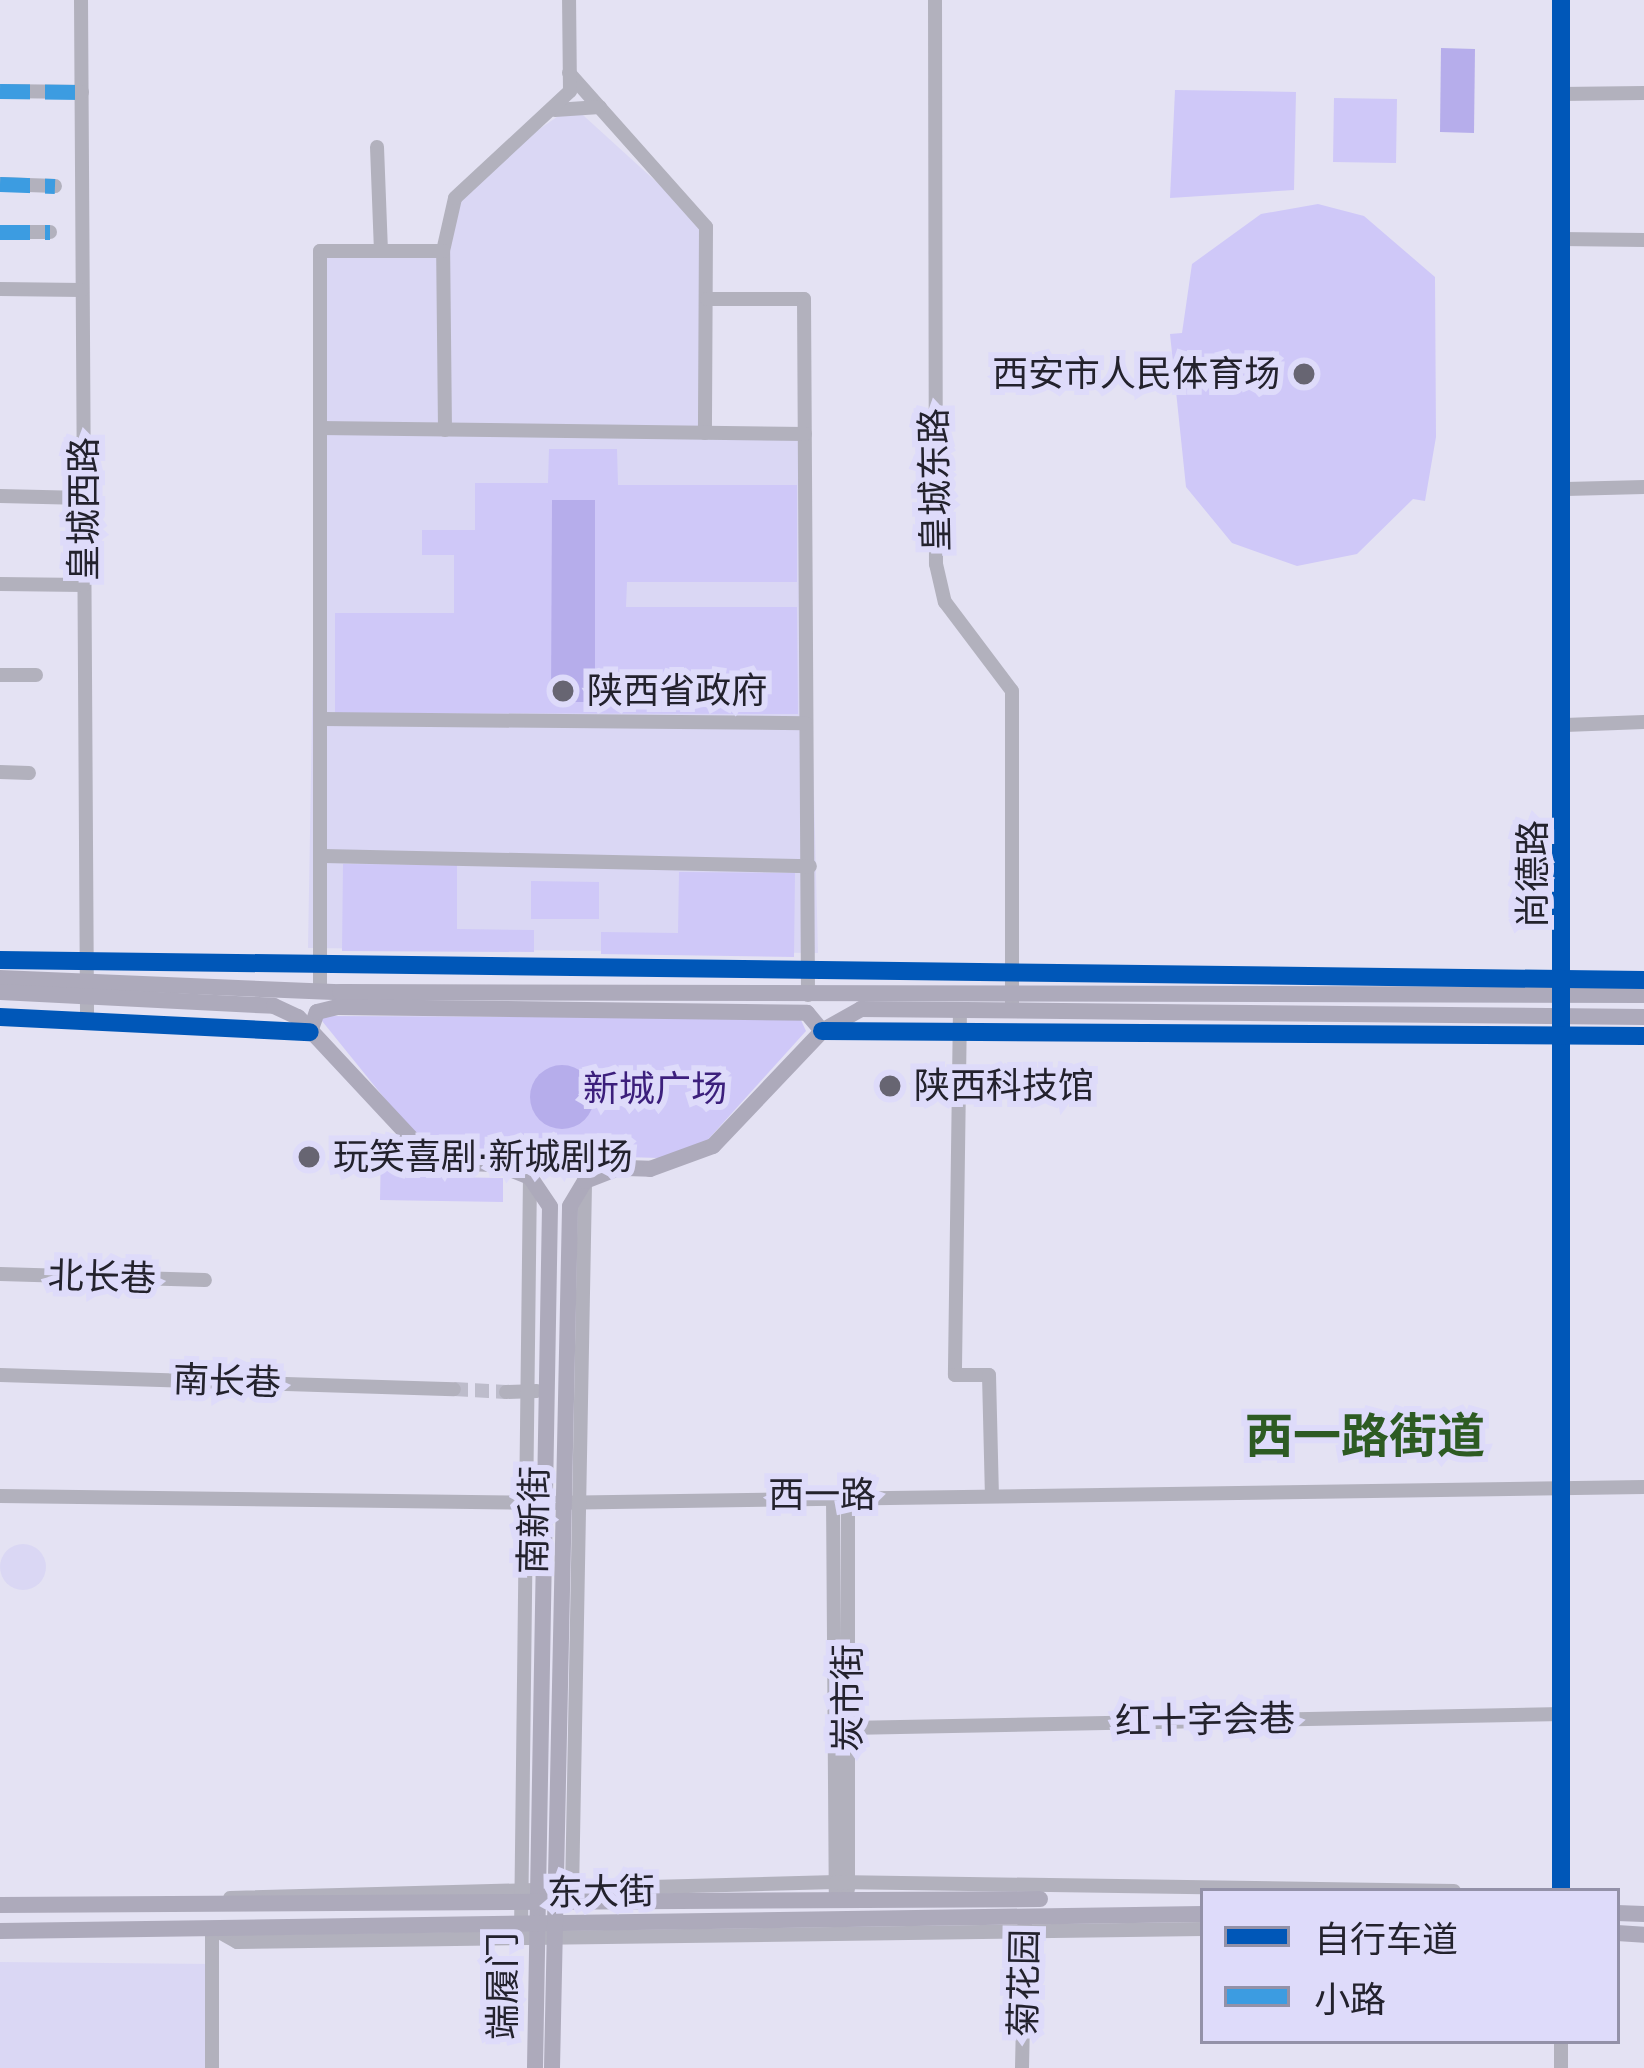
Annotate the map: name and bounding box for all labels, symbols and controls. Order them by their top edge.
place label: 西安市人民体育场 [992,352,1280,396]
marker: 西安市人民体育场 [1291,361,1317,387]
street label: 皇城东路 [912,408,958,552]
street label: 皇城西路 [62,437,106,581]
place label: 陕西省政府 [587,669,767,713]
marker: 陕西省政府 [550,678,576,704]
street label: 尚德路 [1511,820,1555,928]
place label: 陕西科技馆 [914,1064,1094,1108]
park label: 新城广场 [583,1067,727,1111]
marker: 陕西科技馆 [877,1073,903,1099]
place label: 玩笑喜剧·新城剧场 [333,1135,632,1179]
marker: 玩笑喜剧·新城剧场 [296,1144,322,1170]
street label: 北长巷 [47,1254,157,1300]
street label: 南长巷 [172,1358,282,1404]
district label: 西一路街道 [1245,1408,1485,1466]
street label: 南新街 [511,1466,557,1574]
street label: 西一路 [768,1473,876,1517]
street label: 炭市街 [826,1644,870,1752]
street label: 红十字会巷 [1115,1697,1295,1743]
street label: 东大街 [547,1869,655,1915]
legend [1200,1888,1620,2044]
text: 自行车道 [1314,1919,1458,1960]
street label: 菊花园 [1001,1929,1047,2037]
street label: 端履门 [481,1932,525,2040]
text: 小路 [1314,1979,1386,2020]

